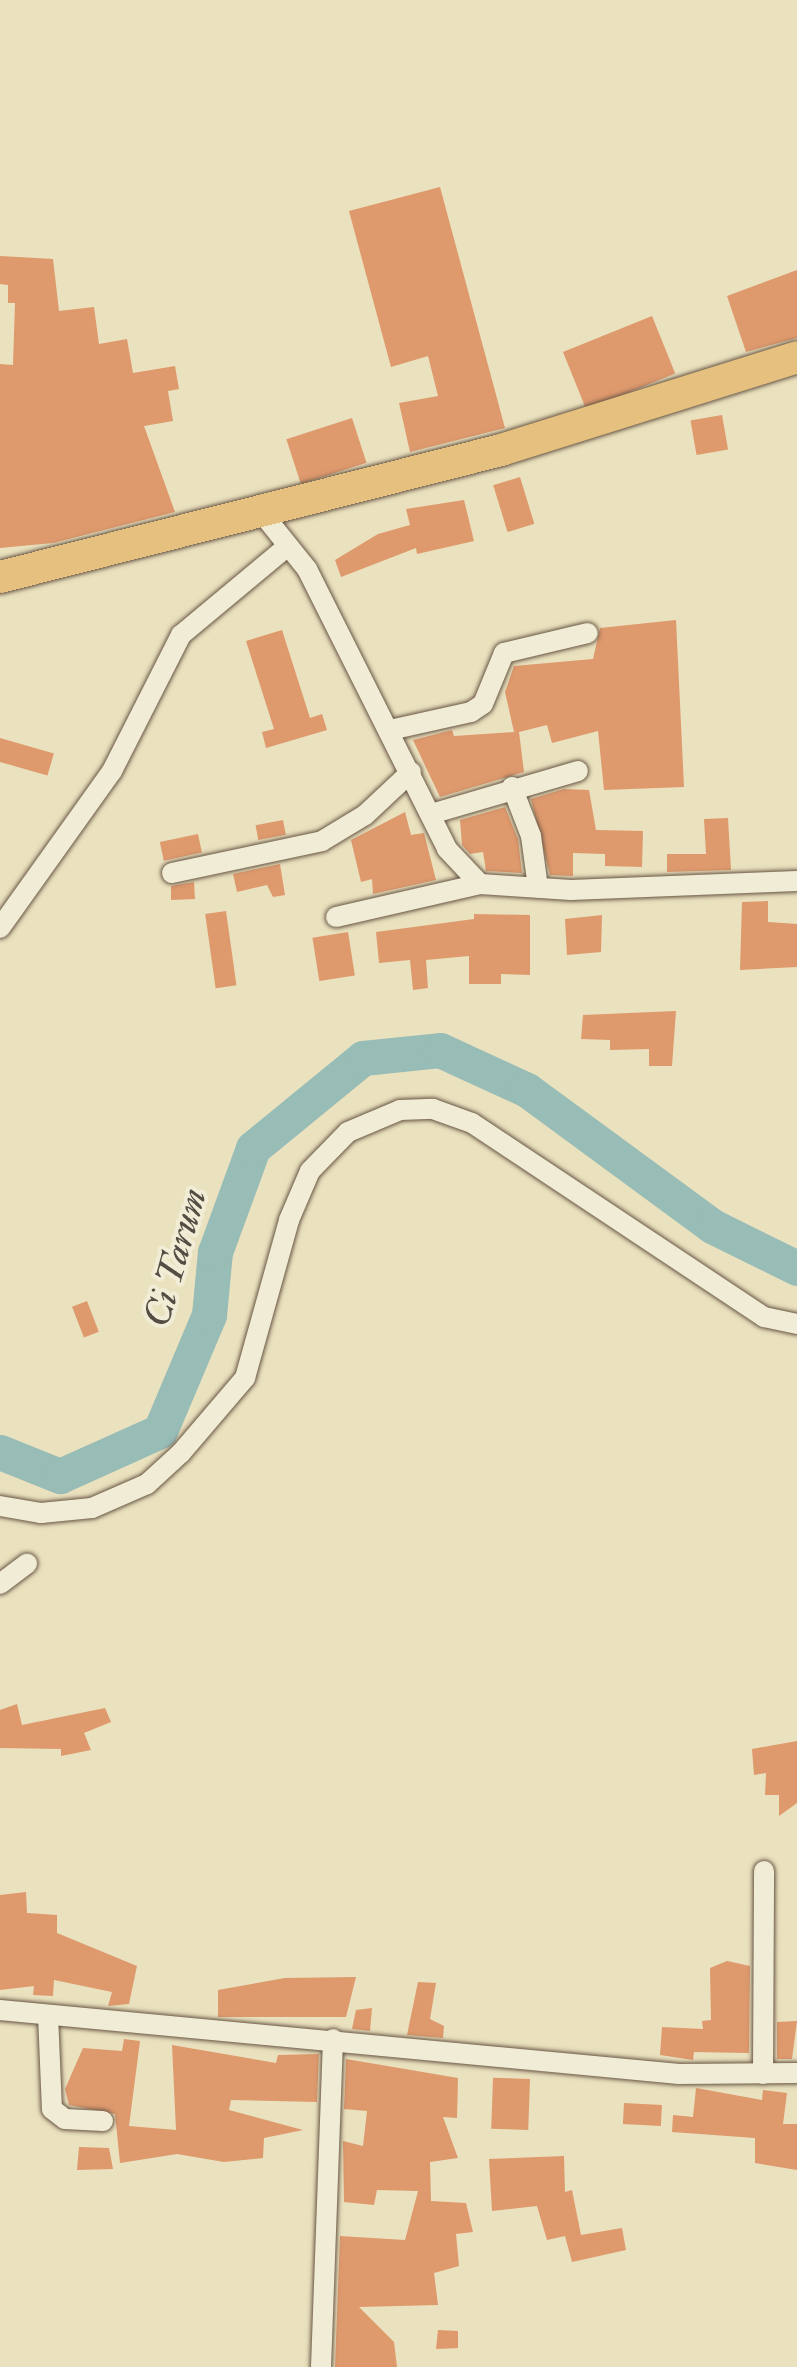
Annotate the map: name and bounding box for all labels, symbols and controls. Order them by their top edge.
water label: Ci Tarum [135,1183,217,1333]

